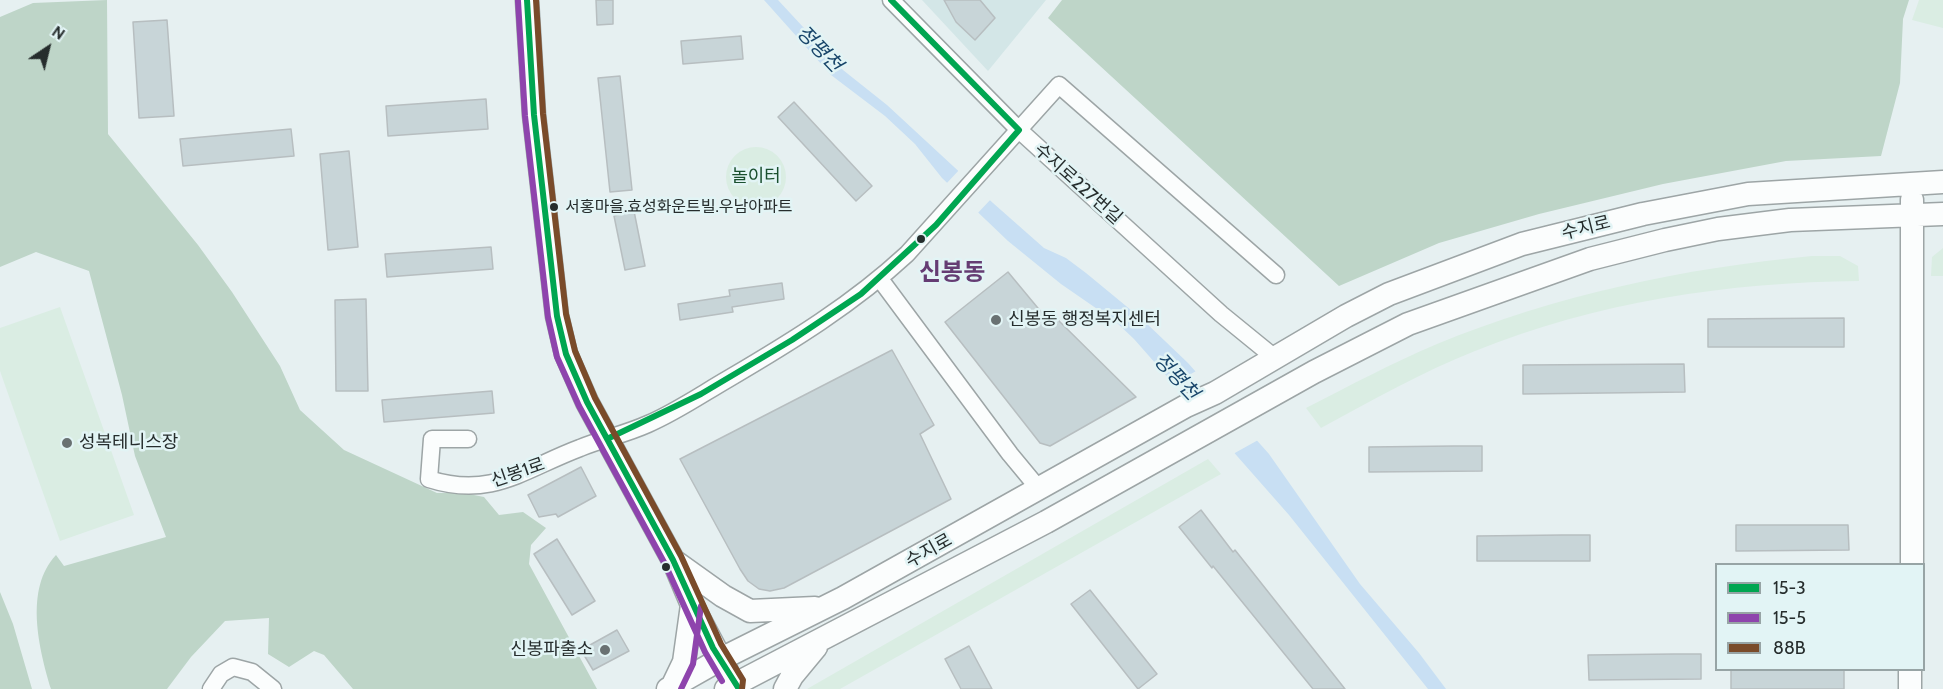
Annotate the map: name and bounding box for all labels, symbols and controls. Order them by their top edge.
north arrow [18,18,78,78]
water label: 정평천 [791,21,847,77]
text: N [49,22,69,44]
street label: 수지로227번길 [1030,139,1126,229]
park label: 놀이터 [731,166,781,188]
place label: 서홍마을.효성화운트빌.우남아파트 [565,197,792,217]
marker: 서홍마을.효성화운트빌.우남아파트 [548,201,560,213]
street label: 수지로 [1559,212,1613,244]
unlabelled marker [915,233,927,245]
district label: 신봉동 [919,259,985,287]
place label: 신봉동 행정복지센터 [1008,309,1161,331]
marker: 신봉동 행정복지센터 [989,313,1003,327]
water label: 정평천 [1148,349,1204,405]
place label: 성복테니스장 [79,432,178,454]
marker: 성복테니스장 [60,436,74,450]
street label: 신봉1로 [488,454,548,492]
street label: 수지로 [902,530,956,572]
unlabelled marker [660,561,672,573]
legend [1715,563,1925,671]
text: 15-3 [1773,577,1806,599]
text: 15-5 [1773,607,1806,629]
text: 88B [1773,637,1806,659]
place label: 신봉파출소 [510,639,593,661]
marker: 신봉파출소 [598,643,612,657]

